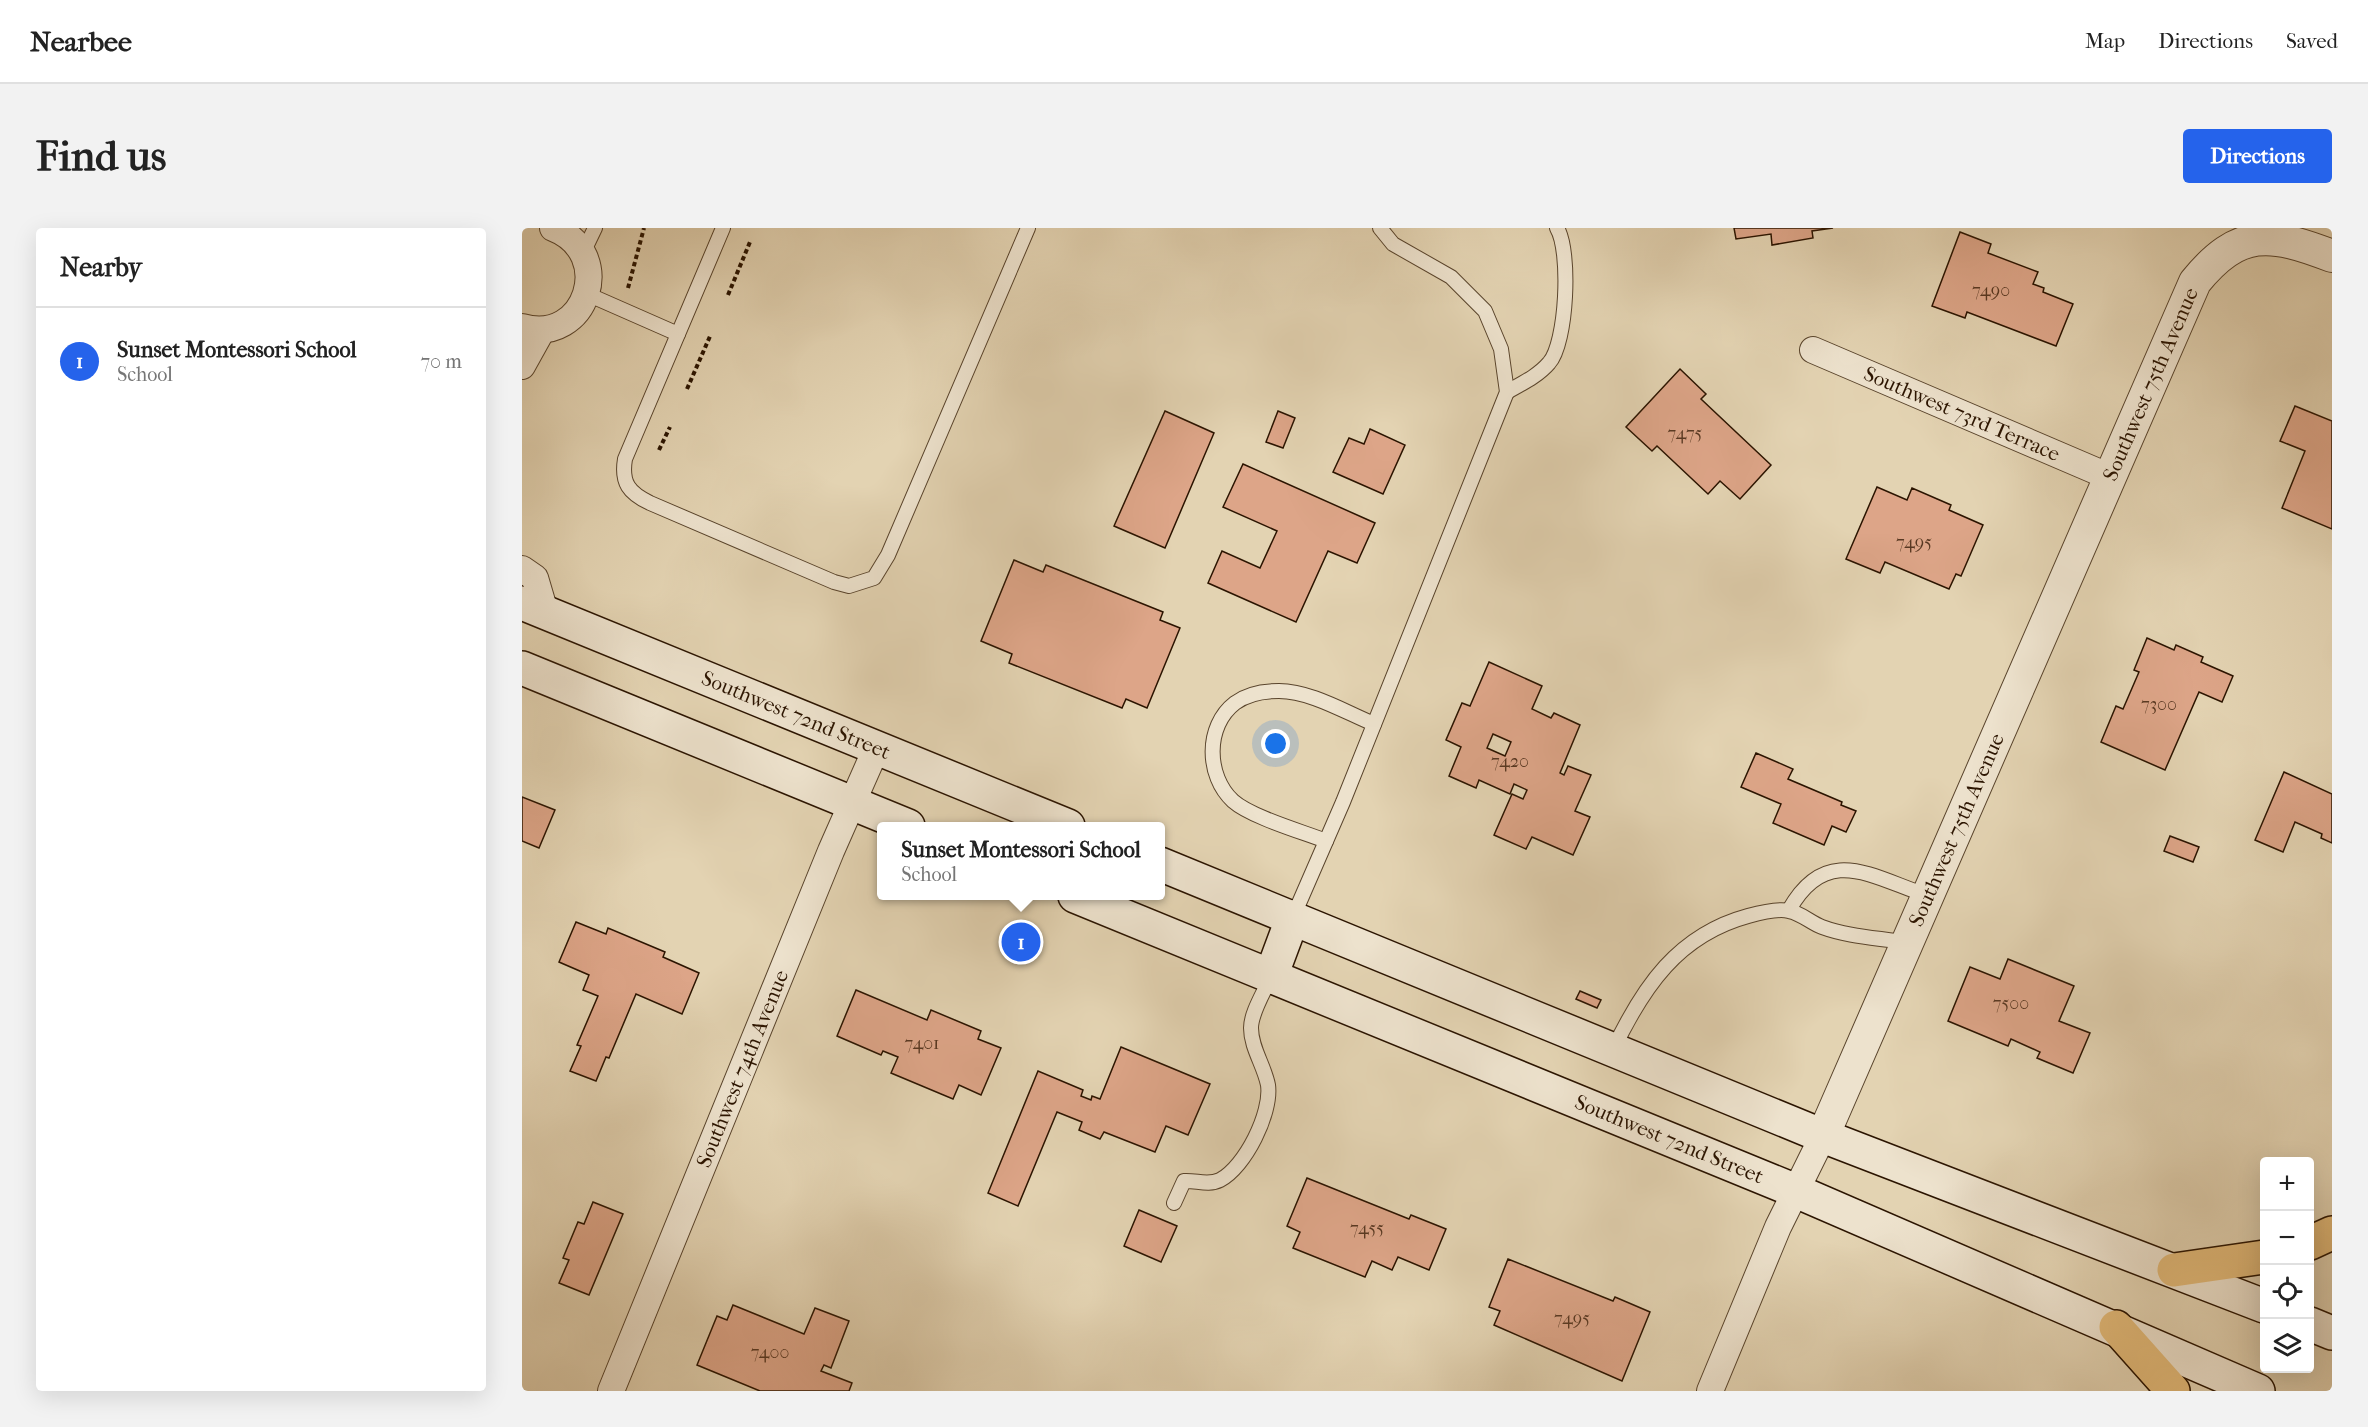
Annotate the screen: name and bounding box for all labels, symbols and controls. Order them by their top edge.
text: Nearbee [30,25,132,58]
text: Map [2085,29,2125,53]
text: Directions [2158,29,2253,53]
text: Saved [2286,29,2338,53]
button: Directions [2183,129,2332,183]
text: Find us [36,132,166,181]
text: Nearby [60,252,142,283]
house number: 7490 [1972,280,2010,301]
street label: Southwest 75th Avenue [2098,284,2203,484]
text: Sunset Montessori School [117,337,357,363]
text: 1 [76,350,83,373]
text: 70 m [420,350,462,373]
street label: Southwest 73rd Terrace [1860,361,2064,466]
text: School [117,363,173,386]
house number: 7475 [1668,423,1703,444]
house number: 7495 [1896,532,1932,553]
street label: Southwest 72nd Street [698,666,894,764]
house number: 7300 [2141,694,2177,715]
your location [1261,729,1290,758]
street label: Southwest 75th Avenue [1904,730,2009,930]
house number: 7420 [1491,751,1529,772]
popup [877,822,1165,900]
text: Sunset Montessori School [901,837,1141,863]
text: School [901,863,957,886]
pin: 1 [1002,920,1040,964]
street label: Southwest 74th Avenue [691,966,793,1171]
house number: 7500 [1993,993,2029,1014]
house number: 7401 [904,1033,940,1054]
street label: Southwest 72nd Street [1571,1090,1768,1189]
map controls [2260,1157,2314,1373]
button: + [2260,1157,2314,1211]
button: − [2260,1211,2314,1265]
house number: 7455 [1350,1218,1384,1239]
button: locate [2260,1265,2314,1319]
house number: 7495 [1554,1308,1590,1329]
button: layers [2260,1319,2314,1373]
house number: 7400 [751,1342,789,1363]

